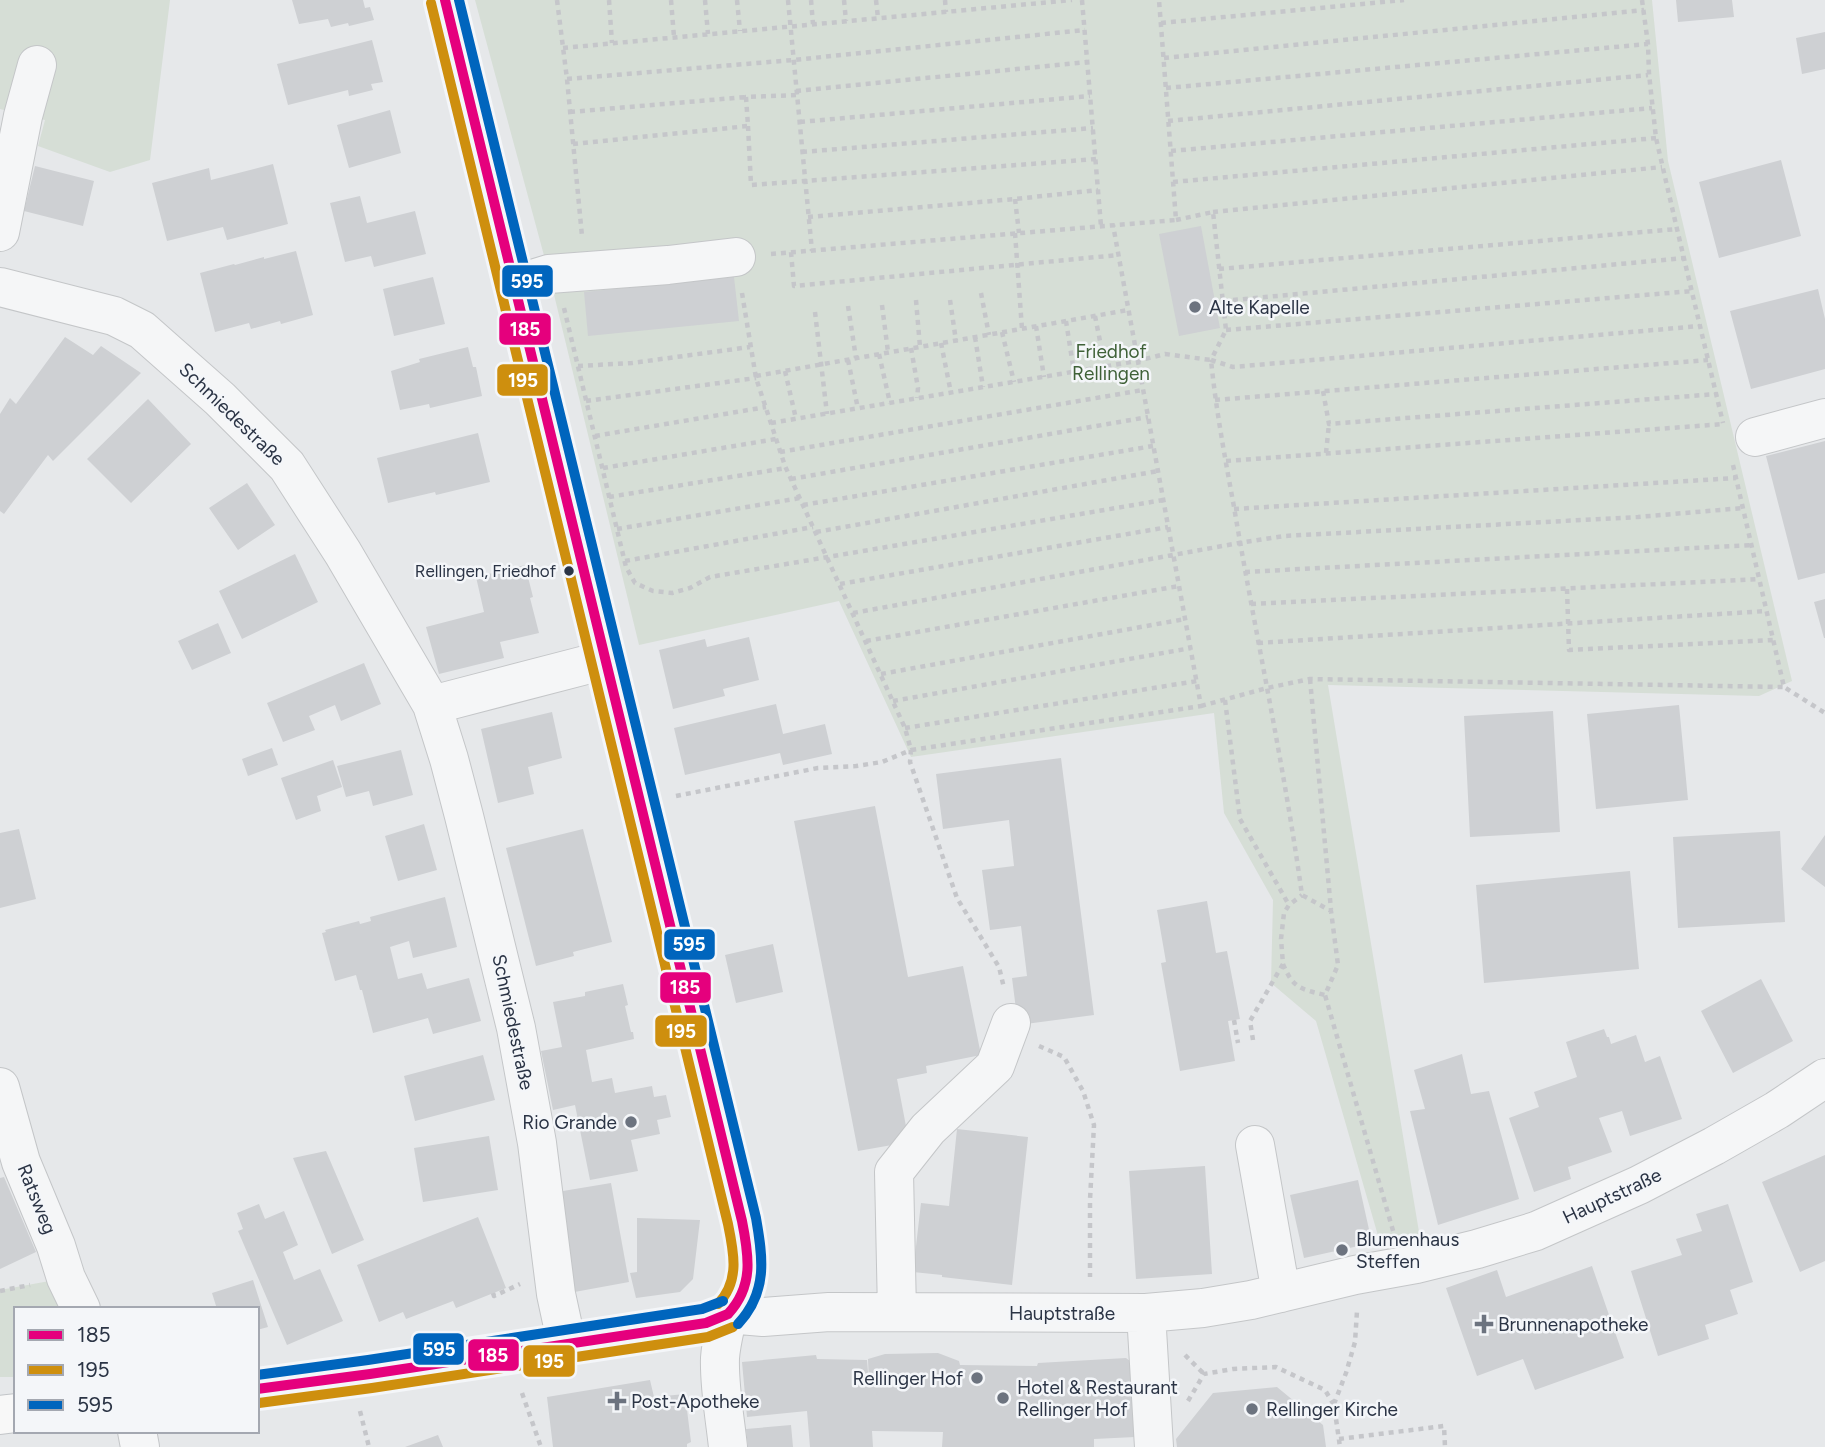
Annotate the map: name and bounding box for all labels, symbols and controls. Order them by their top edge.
line badge: 595 [501,264,554,298]
text: 595 [510,270,544,293]
place label: Alte Kapelle [1209,296,1310,319]
marker: Alte Kapelle [1187,299,1203,315]
line badge: 185 [498,312,552,346]
text: 185 [510,318,540,341]
park label: Friedhof Rellingen [1072,340,1150,385]
street label: Schmiedestraße [174,358,290,470]
line badge: 195 [496,363,549,397]
text: 195 [508,369,538,392]
place label: Rellingen, Friedhof [415,561,557,581]
marker: Rellingen, Friedhof [562,564,576,578]
line badge: 595 [663,928,716,961]
text: 595 [672,933,706,956]
street label: Schmiedestraße [487,952,539,1092]
line badge: 185 [659,971,712,1004]
text: 185 [670,976,700,999]
line badge: 195 [654,1014,708,1048]
text: 195 [666,1020,696,1043]
place label: Rio Grande [522,1111,617,1134]
marker: Rio Grande [623,1114,639,1130]
street label: Ratsweg [13,1160,61,1238]
street label: Hauptstraße [1559,1163,1665,1229]
place label: Blumenhaus Steffen [1356,1228,1459,1273]
marker: Blumenhaus Steffen [1334,1242,1350,1258]
street label: Hauptstraße [1009,1302,1115,1325]
legend [14,1307,259,1433]
place label: Brunnenapotheke [1498,1313,1648,1336]
marker: Brunnenapotheke [1476,1316,1492,1332]
text: 185 [77,1322,111,1347]
line badge: 595 [412,1332,465,1366]
text: 595 [422,1338,456,1361]
line badge: 185 [467,1338,520,1372]
text: 185 [478,1344,508,1367]
line badge: 195 [522,1344,576,1378]
text: 195 [534,1350,564,1373]
text: 195 [77,1357,110,1382]
place label: Rellinger Hof [852,1367,963,1390]
marker: Rellinger Hof [969,1370,985,1386]
place label: Hotel & Restaurant Rellinger Hof [1017,1376,1178,1421]
place label: Post-Apotheke [631,1390,759,1413]
marker: Hotel & Restaurant Rellinger Hof [995,1390,1011,1406]
text: 595 [77,1392,113,1417]
marker: Post-Apotheke [609,1393,625,1409]
place label: Rellinger Kirche [1266,1398,1398,1421]
marker: Rellinger Kirche [1244,1401,1260,1417]

